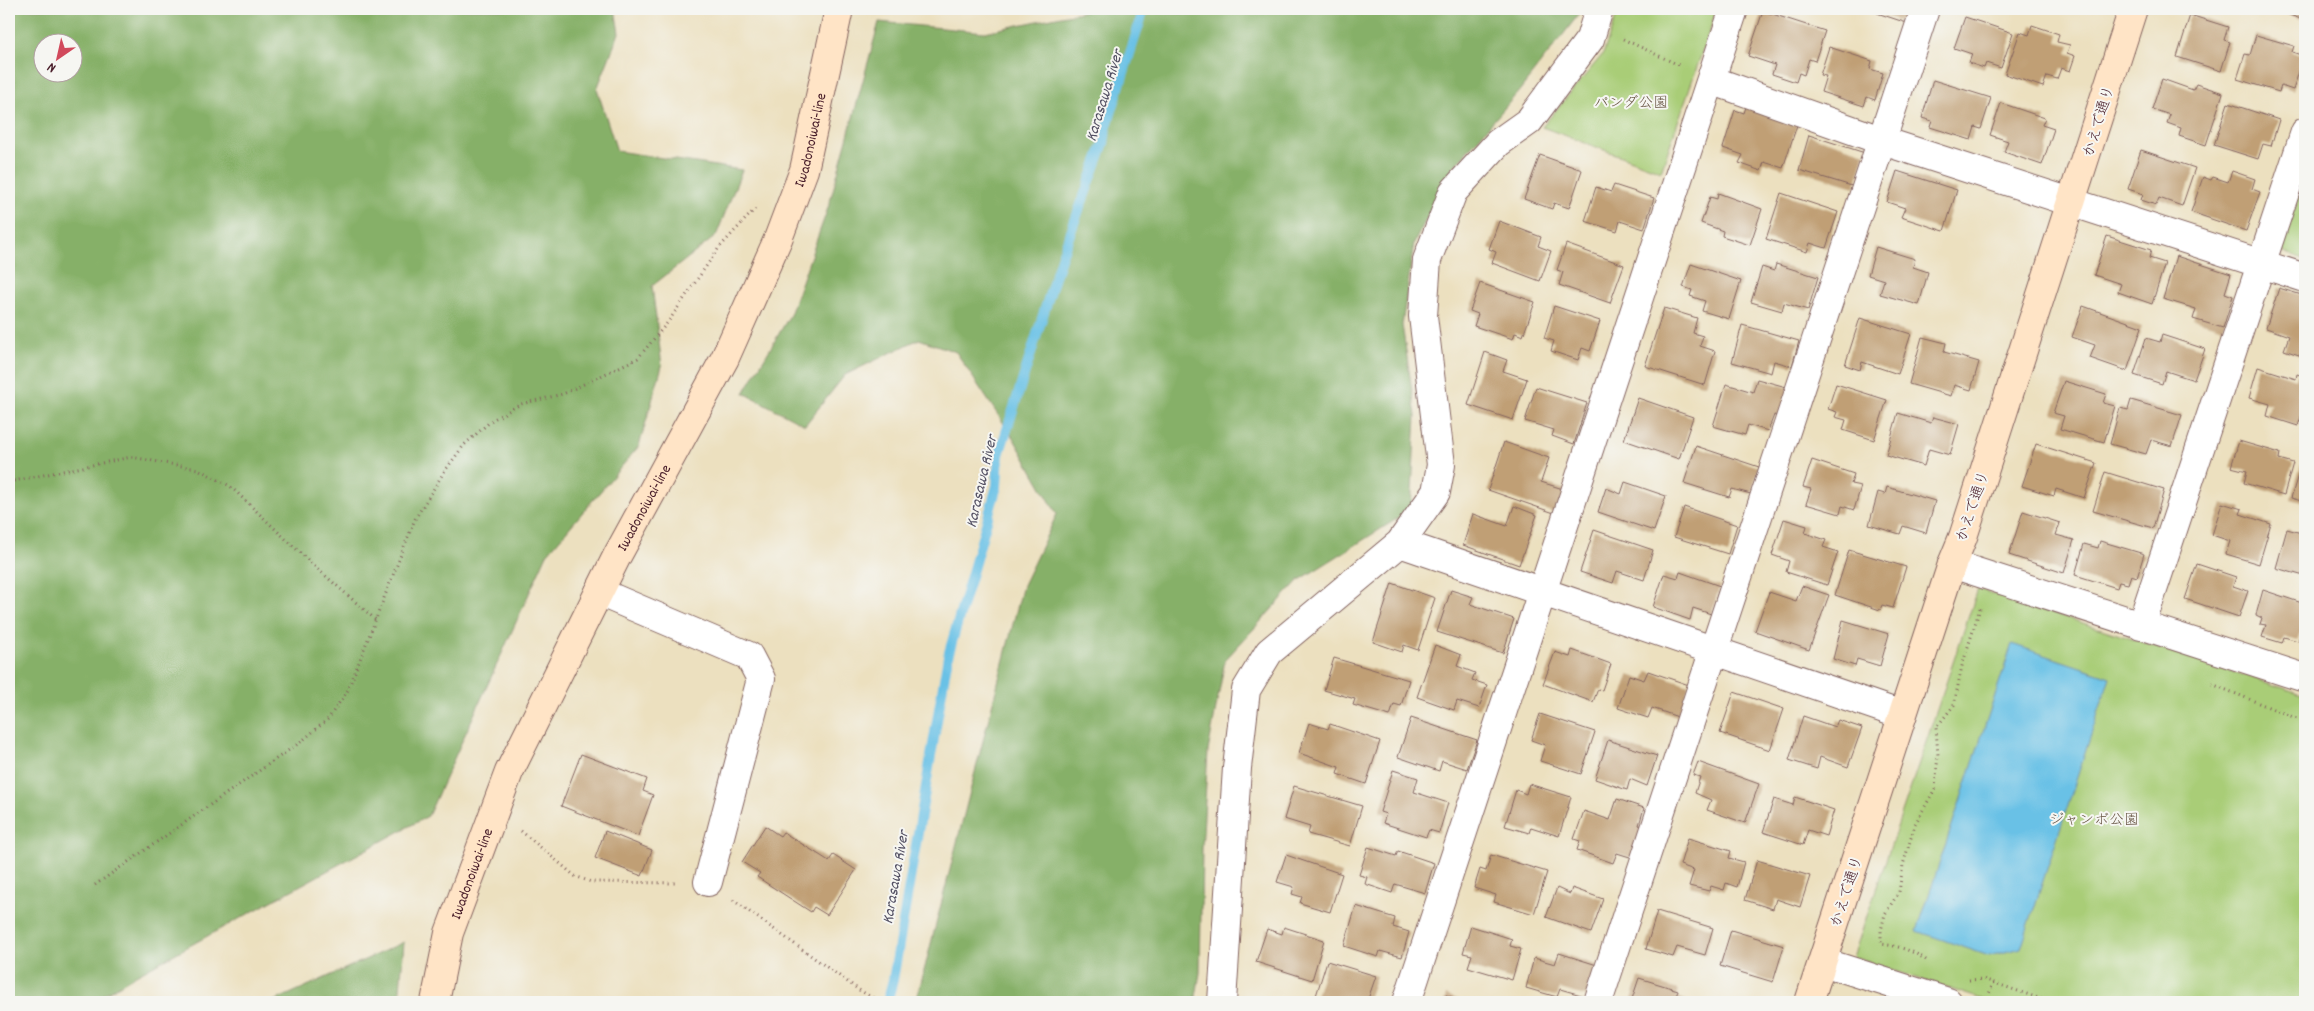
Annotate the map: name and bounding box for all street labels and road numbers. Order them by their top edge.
street label: かえで通り [2079,83,2121,160]
street label: Iwadonoiwai-line [789,91,834,191]
street label: Iwadonoiwai-line [613,461,678,556]
street label: かえで通り [1951,468,1996,545]
street label: Iwadonoiwai-line [446,825,500,923]
street label: かえで通り [1826,853,1870,930]

